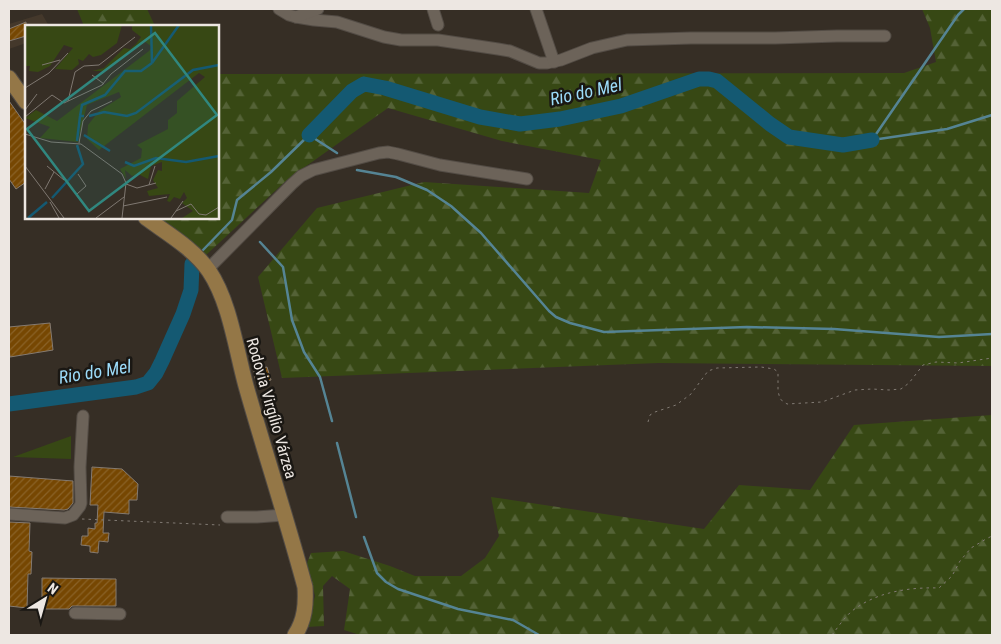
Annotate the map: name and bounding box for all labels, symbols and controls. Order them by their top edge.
inset map [25,25,219,219]
water label: Rio do Mel [548,73,625,109]
street label: Rodovia Virgílio Várzea [242,336,301,481]
water label: Rio do Mel [57,355,134,388]
north arrow [20,574,70,624]
text: N [45,580,61,598]

